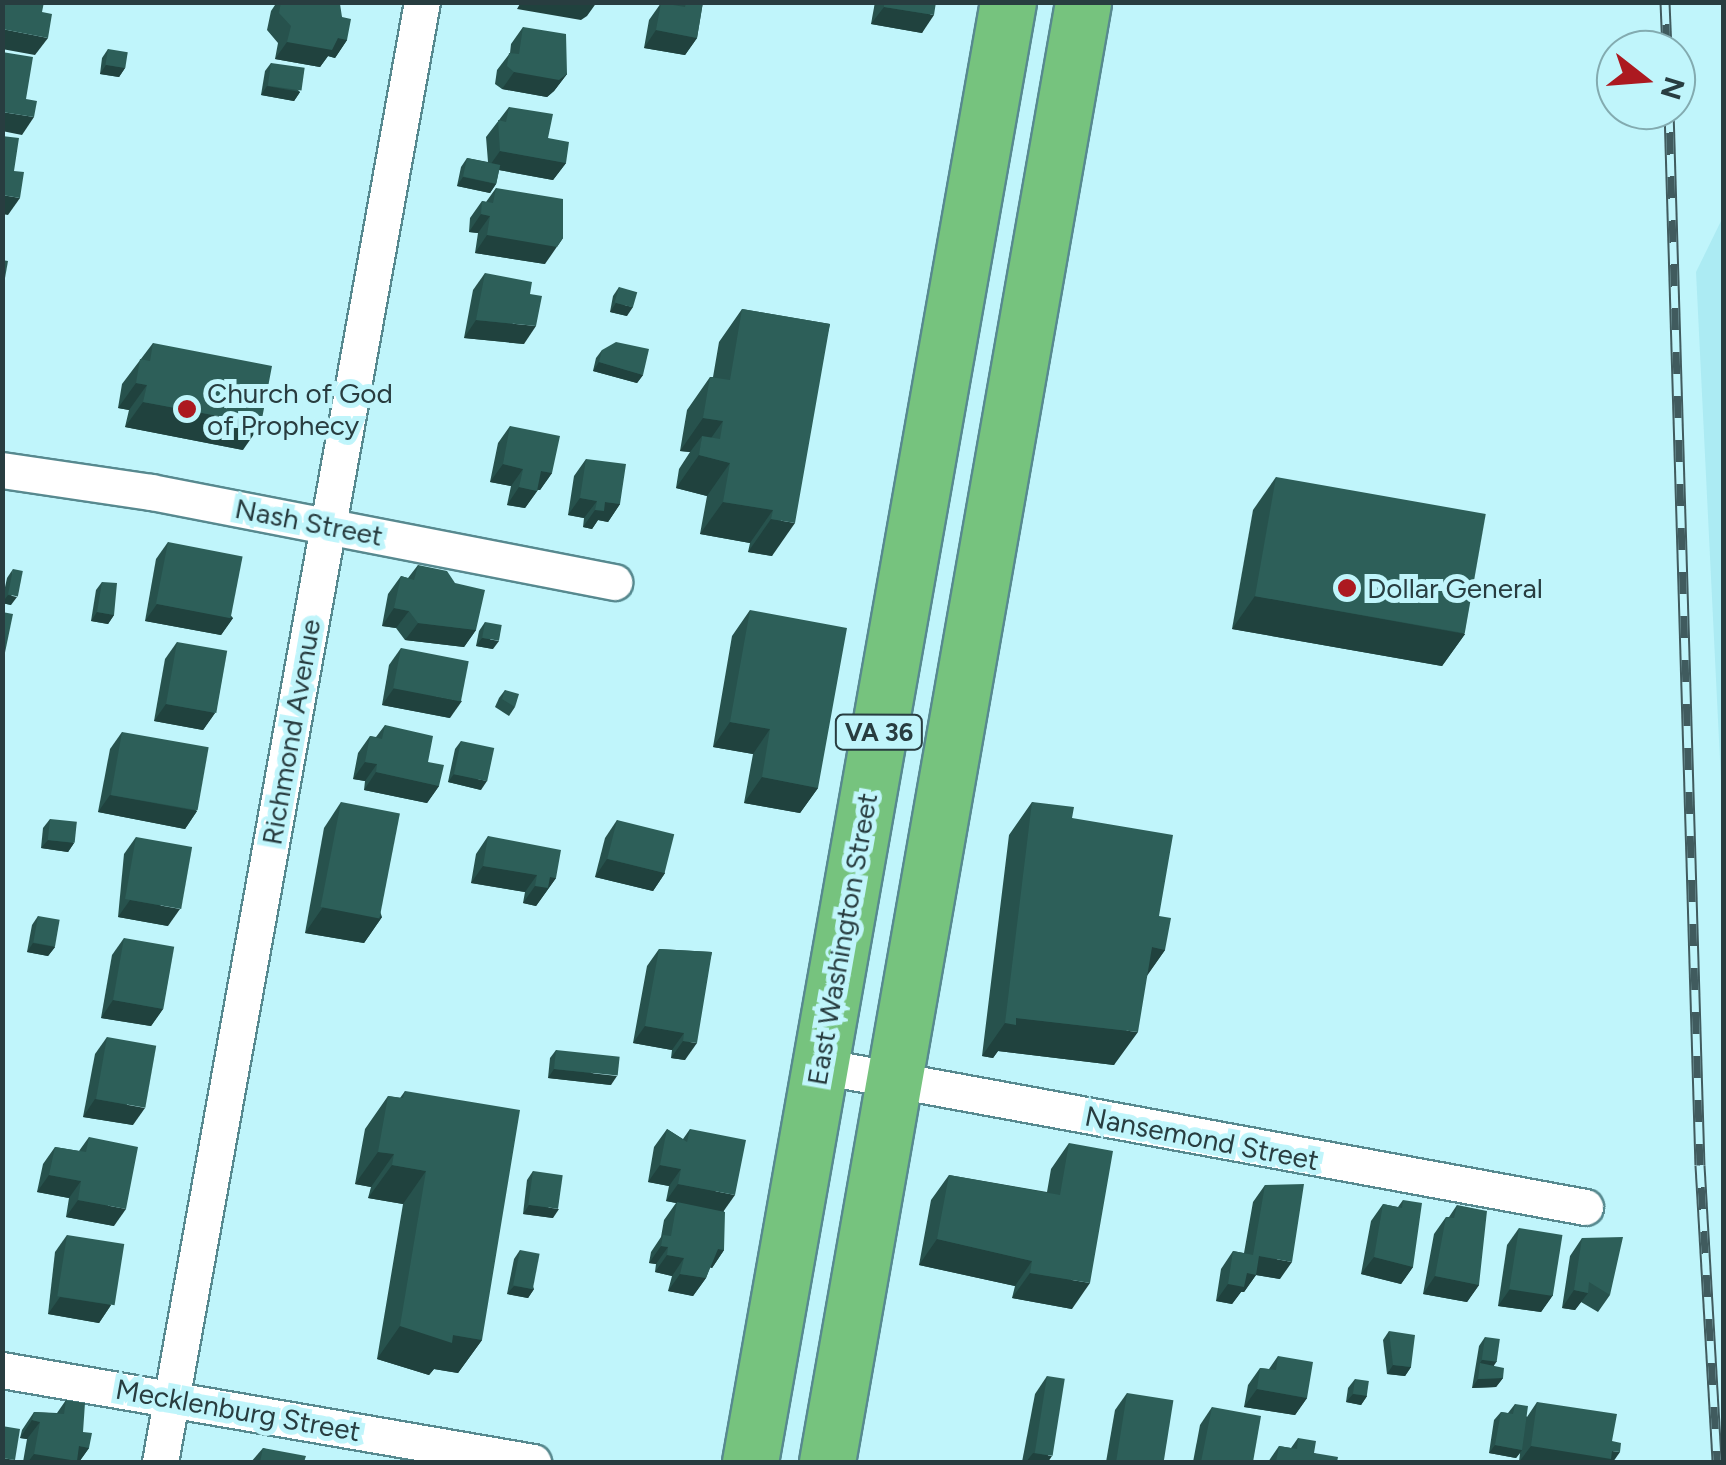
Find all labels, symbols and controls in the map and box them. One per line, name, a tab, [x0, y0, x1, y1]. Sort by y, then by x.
north arrow	[1596, 30, 1696, 130]
text: N	[1653, 73, 1692, 104]
place label: Church of God of Prophecy	[207, 376, 393, 442]
marker: Church of God of Prophecy	[176, 398, 198, 420]
street label: Nash Street	[232, 491, 386, 553]
place label: Dollar General	[1367, 571, 1543, 605]
marker: Dollar General	[1336, 577, 1358, 599]
street label: Richmond Avenue	[255, 617, 327, 847]
road number: VA 36	[834, 712, 924, 752]
street label: East Washington Street	[800, 790, 884, 1088]
street label: Nansemond Street	[1082, 1099, 1322, 1177]
street label: Mecklenburg Street	[113, 1372, 363, 1448]

